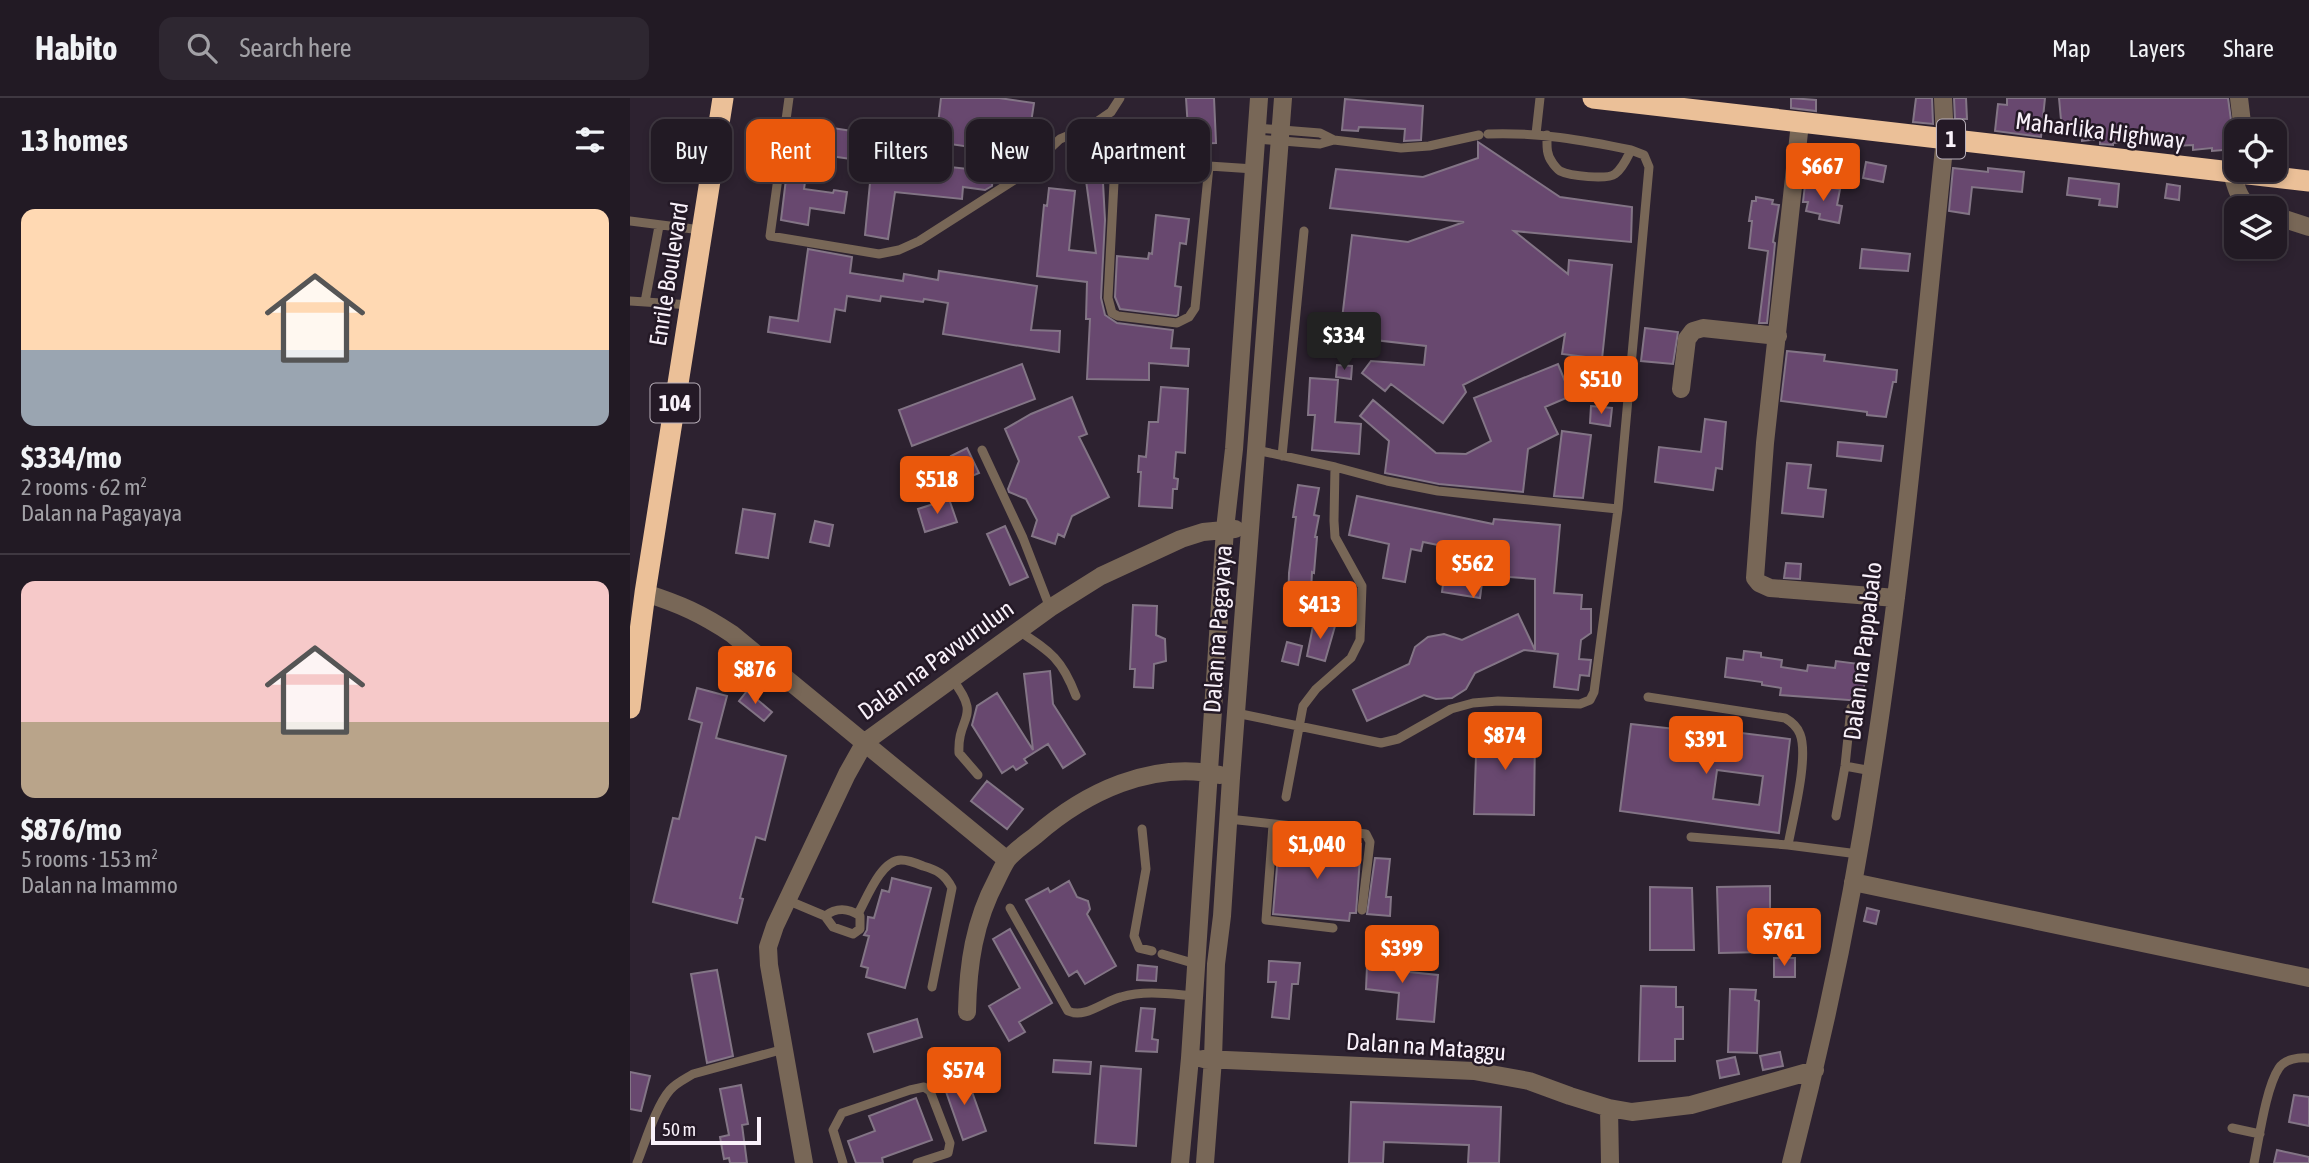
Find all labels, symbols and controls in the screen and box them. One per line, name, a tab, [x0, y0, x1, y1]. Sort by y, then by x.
search box	[159, 17, 649, 80]
text: Habito	[35, 29, 117, 67]
icon: search	[183, 29, 221, 67]
text: Search here	[239, 33, 352, 63]
text: Map	[2052, 35, 2091, 62]
text: Layers	[2129, 35, 2185, 62]
text: Share	[2223, 35, 2274, 62]
street label: Maharlika Highway	[2014, 107, 2186, 154]
chip: Buy	[651, 119, 732, 182]
chip: Rent	[746, 119, 835, 182]
chip: Filters	[849, 119, 952, 182]
chip: New	[966, 119, 1053, 182]
chip: Apartment	[1067, 119, 1210, 182]
map controls	[2224, 119, 2287, 259]
button: locate	[2224, 119, 2287, 182]
road number: 1	[1937, 120, 1965, 158]
icon: filters	[571, 121, 609, 159]
text: 13 homes	[21, 123, 128, 157]
pin: $667	[1782, 144, 1864, 203]
text: $667	[1802, 153, 1844, 179]
button: layers	[2224, 196, 2287, 259]
street label: Enrile Boulevard	[644, 200, 693, 348]
icon: home	[252, 255, 378, 381]
pin: $334	[1303, 313, 1385, 372]
text: $334	[1323, 322, 1365, 348]
pin: $510	[1560, 356, 1642, 416]
text: $510	[1580, 366, 1622, 392]
road number: 104	[650, 384, 700, 422]
text: $334/mo	[21, 440, 122, 474]
pin: $518	[896, 456, 978, 516]
text: $518	[916, 466, 958, 492]
text: 2 rooms · 62 m²	[21, 474, 147, 500]
text: Dalan na Pagayaya	[21, 500, 182, 526]
pin: $562	[1432, 540, 1514, 600]
street label: Dalan na Pagayaya	[1198, 544, 1237, 714]
text: $562	[1452, 550, 1494, 576]
street label: Dalan na Pappabalo	[1838, 560, 1887, 742]
pin: $413	[1279, 582, 1361, 641]
text: $413	[1299, 591, 1341, 617]
street label: Dalan na Pavvurulun	[853, 594, 1019, 725]
icon: home	[252, 627, 378, 753]
pin: $876	[714, 646, 796, 706]
text: $876	[734, 656, 776, 682]
pin: $874	[1464, 712, 1546, 772]
pin: $391	[1665, 716, 1747, 776]
text: $874	[1484, 722, 1526, 748]
text: $391	[1685, 726, 1727, 752]
text: $876/mo	[21, 812, 122, 846]
pin: $1,040	[1260, 822, 1374, 881]
text: $1,040	[1289, 831, 1346, 857]
text: 5 rooms · 153 m²	[21, 846, 158, 872]
text: Dalan na Imammo	[21, 872, 178, 898]
pin: $761	[1743, 908, 1825, 968]
text: $761	[1763, 918, 1805, 944]
pin: $399	[1361, 926, 1443, 985]
text: $399	[1381, 935, 1423, 961]
street label: Dalan na Mataggu	[1345, 1027, 1507, 1066]
pin: $574	[923, 1048, 1005, 1107]
text: $574	[943, 1057, 985, 1083]
scale bar	[651, 1114, 761, 1146]
text: 50 m	[662, 1118, 696, 1140]

